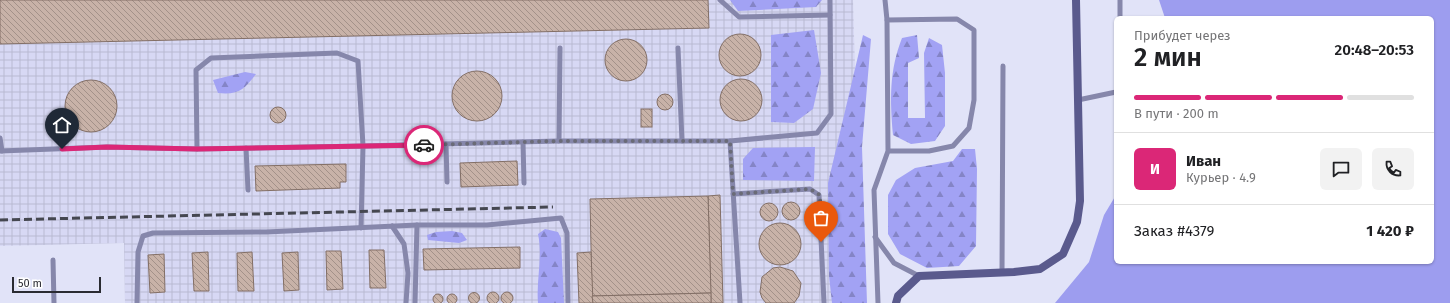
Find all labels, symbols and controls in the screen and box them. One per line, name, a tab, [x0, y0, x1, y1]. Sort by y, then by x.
text: Прибудет через	[1134, 28, 1231, 43]
text: 20:48–20:53	[1335, 41, 1414, 59]
text: 2 мин	[1134, 42, 1202, 73]
text: В пути · 200 m	[1134, 106, 1219, 121]
pin	[45, 108, 79, 149]
icon: home	[51, 114, 73, 136]
courier	[404, 125, 444, 165]
icon: car	[413, 134, 435, 156]
button: chat	[1320, 148, 1362, 190]
button: phone	[1372, 148, 1414, 190]
text: Иван	[1186, 152, 1221, 170]
text: И	[1150, 160, 1160, 178]
text: Курьер · 4.9	[1186, 170, 1256, 185]
pin	[804, 201, 838, 242]
icon: bag	[810, 207, 832, 229]
text: Заказ #4379	[1134, 222, 1214, 240]
text: 1 420 ₽	[1366, 222, 1414, 240]
scale bar	[12, 275, 101, 294]
text: 50 m	[18, 277, 42, 290]

